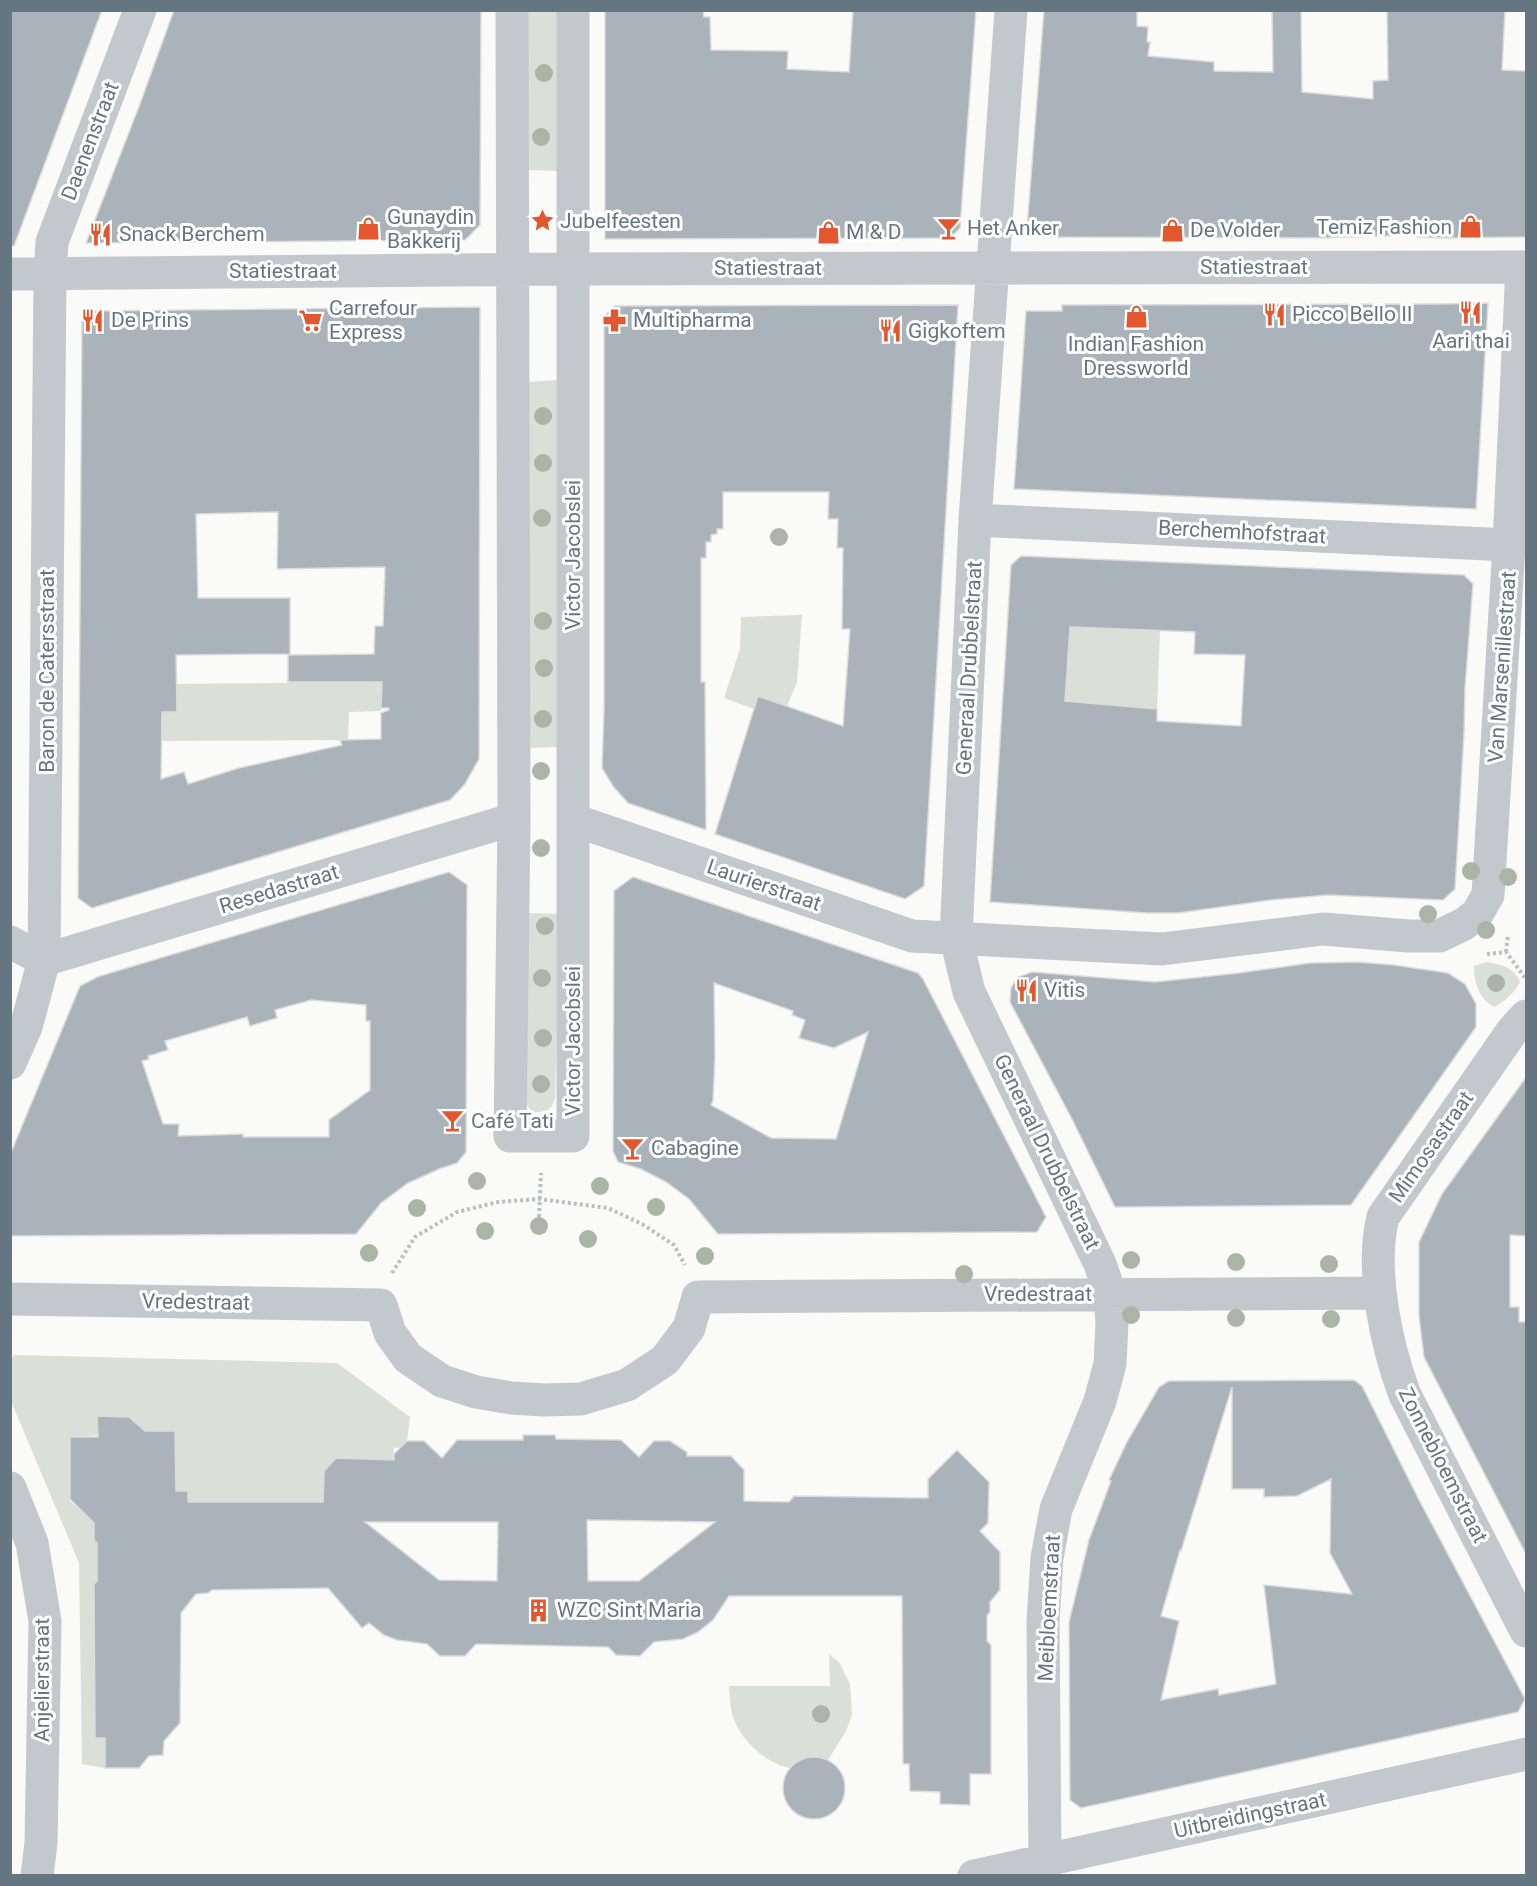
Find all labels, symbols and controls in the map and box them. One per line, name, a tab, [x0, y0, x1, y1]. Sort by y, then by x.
street label: Daenenstraat	[56, 78, 124, 204]
place label: Gunaydin Bakkerij	[387, 205, 474, 253]
place icon: Jubelfeesten	[529, 208, 555, 234]
place label: Jubelfeesten	[560, 209, 681, 233]
shop icon: Temiz Fashion	[1457, 214, 1483, 240]
bar icon: Het Anker	[936, 215, 962, 241]
place label: Temiz Fashion	[1316, 215, 1452, 239]
shop icon: Gunaydin Bakkerij	[356, 216, 382, 242]
place label: Het Anker	[967, 216, 1059, 240]
shop icon: De Volder	[1159, 217, 1185, 243]
place label: De Volder	[1190, 218, 1280, 242]
shop icon: M & D	[815, 219, 841, 245]
place label: M & D	[846, 220, 902, 244]
restaurant icon: Snack Berchem	[88, 221, 114, 247]
place label: Snack Berchem	[119, 222, 265, 246]
street label: Statiestraat	[1200, 255, 1308, 279]
street label: Statiestraat	[714, 256, 822, 280]
street label: Statiestraat	[229, 259, 337, 283]
place label: Carrefour Express	[329, 296, 417, 344]
restaurant icon: Aari thai	[1458, 300, 1484, 326]
restaurant icon: Picco Bello II	[1261, 301, 1287, 327]
place label: Picco Bello II	[1292, 302, 1413, 326]
shop icon: Indian Fashion Dressworld	[1123, 303, 1149, 329]
restaurant icon: De Prins	[80, 307, 106, 333]
supermarket icon: Carrefour Express	[298, 307, 324, 333]
pharmacy icon: Multipharma	[602, 307, 628, 333]
place label: De Prins	[111, 308, 189, 332]
place label: Multipharma	[633, 308, 752, 332]
restaurant icon: Gigkoftem	[877, 318, 903, 344]
place label: Gigkoftem	[908, 319, 1006, 343]
place label: Aari thai	[1432, 329, 1510, 353]
place label: Indian Fashion Dressworld	[1068, 332, 1204, 380]
street label: Victor Jacobslei	[561, 480, 585, 630]
street label: Berchemhofstraat	[1157, 516, 1327, 548]
street label: Generaal Drubbelstraat	[951, 560, 987, 776]
street label: Baron de Catersstraat	[35, 569, 59, 773]
street label: Van Marsenillestraat	[1483, 570, 1521, 764]
street label: Laurierstraat	[704, 854, 824, 916]
street label: Resedastraat	[216, 859, 342, 919]
street label: Victor Jacobslei	[561, 966, 585, 1116]
restaurant icon: Vitis	[1013, 977, 1039, 1003]
place label: Vitis	[1044, 978, 1085, 1002]
street label: Generaal Drubbelstraat	[989, 1050, 1105, 1254]
street label: Mimosastraat	[1384, 1087, 1478, 1207]
bar icon: Café Tati	[440, 1108, 466, 1134]
place label: Café Tati	[471, 1109, 554, 1133]
bar icon: Cabagine	[620, 1135, 646, 1161]
place label: Cabagine	[651, 1136, 739, 1160]
street label: Vredestraat	[984, 1282, 1092, 1306]
street label: Vredestraat	[142, 1289, 250, 1315]
street label: Zonnebloemstraat	[1393, 1383, 1493, 1547]
street label: Meibloemstraat	[1033, 1534, 1065, 1682]
building icon: WZC Sint Maria	[526, 1597, 552, 1623]
place label: WZC Sint Maria	[557, 1598, 701, 1622]
street label: Anjelierstraat	[30, 1618, 54, 1742]
street label: Uitbreidingstraat	[1172, 1787, 1328, 1843]

